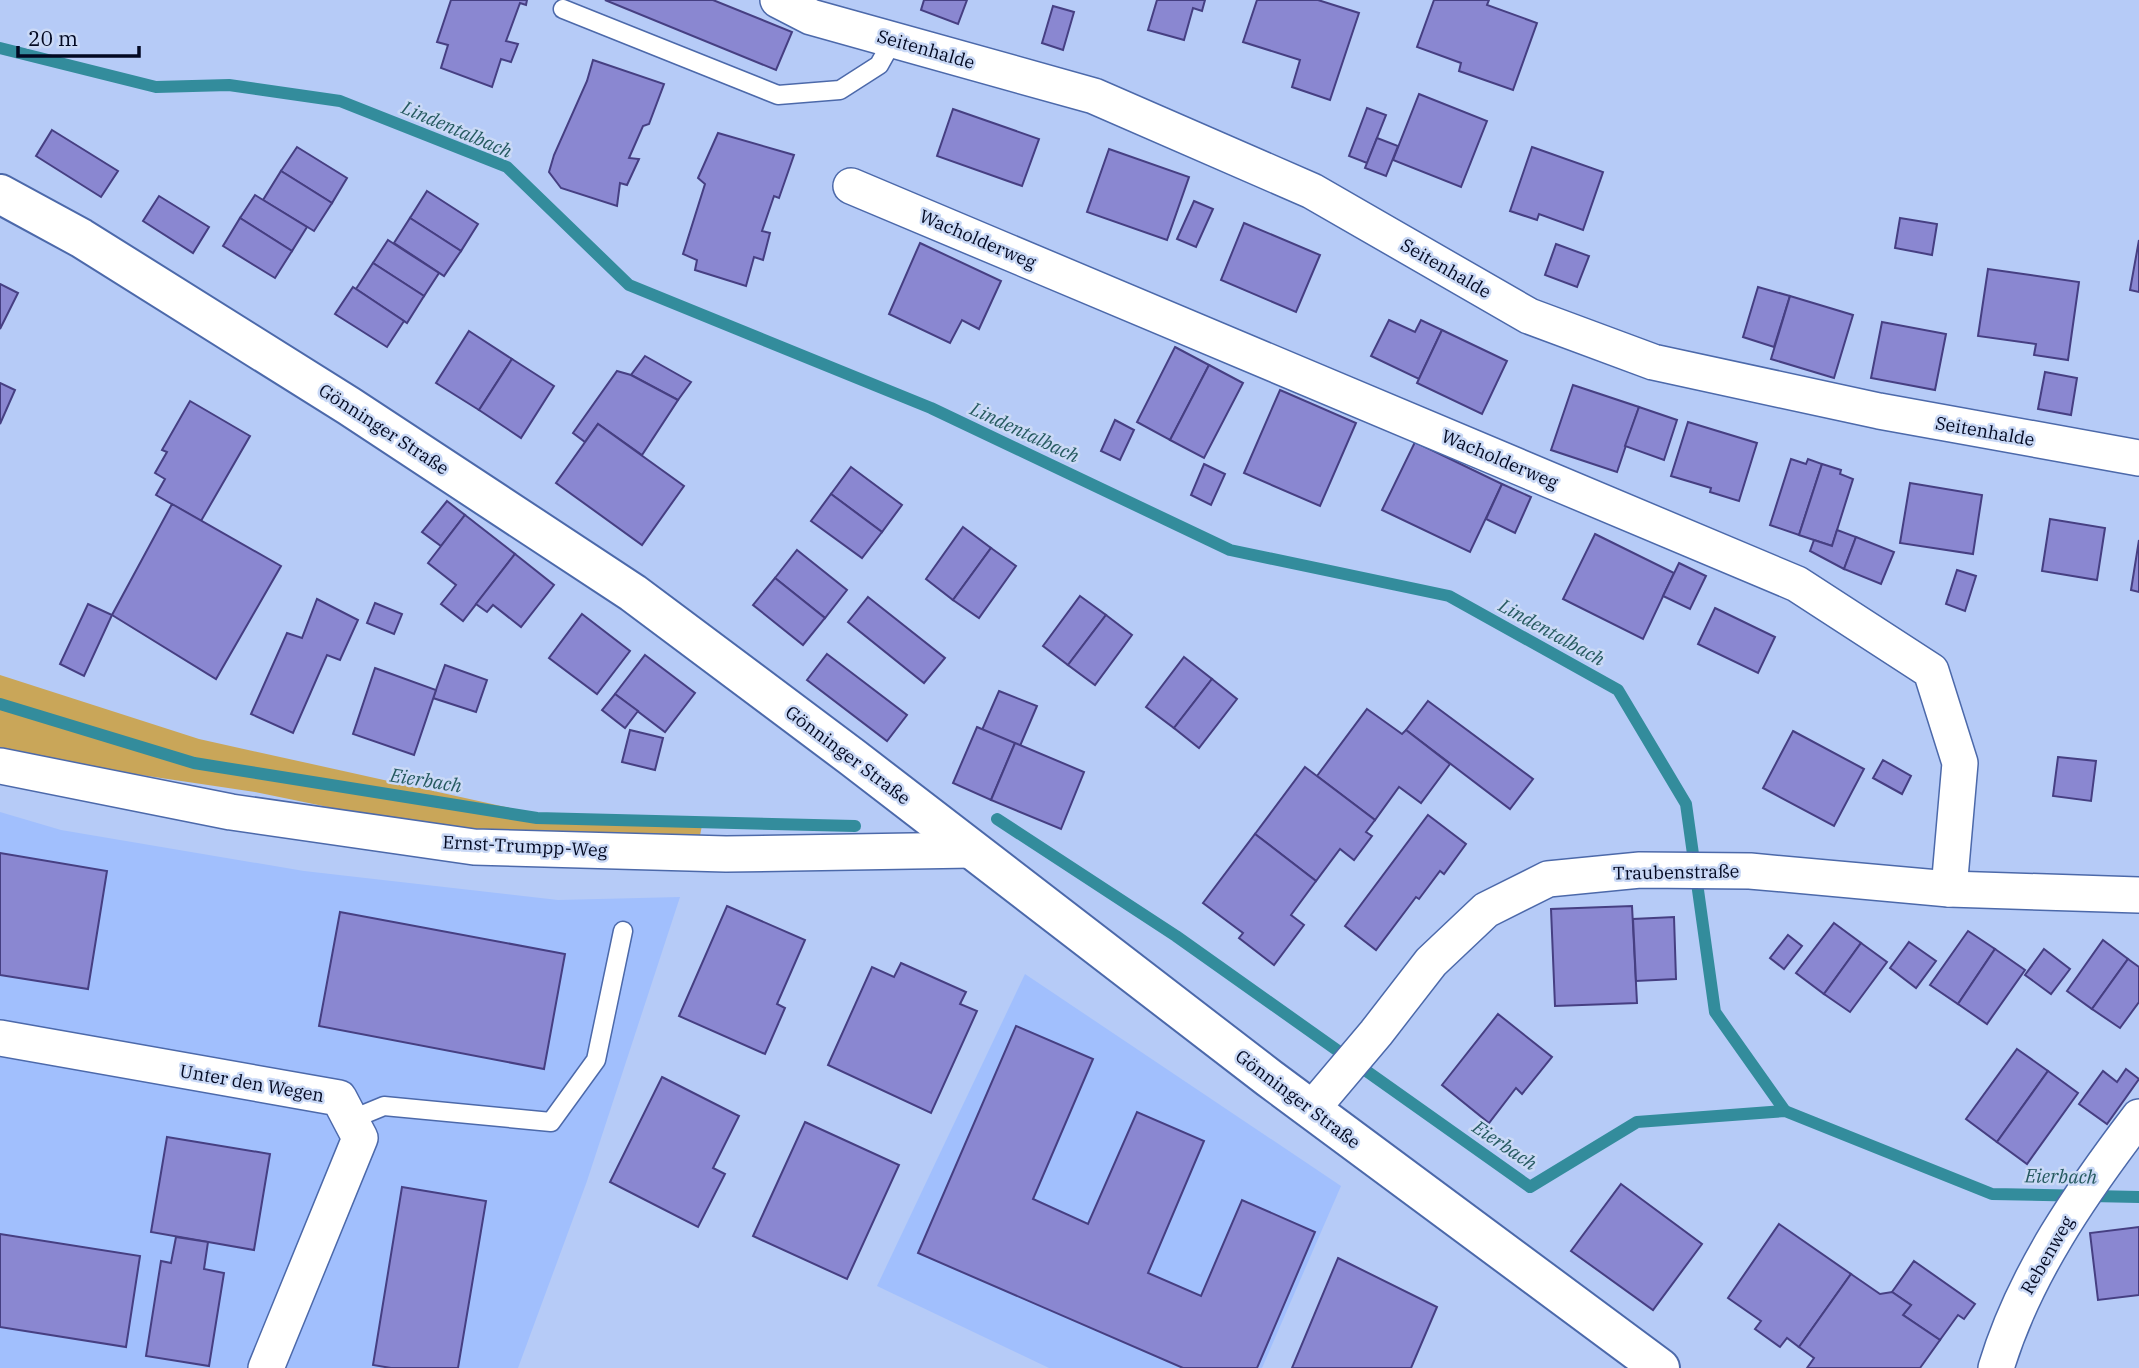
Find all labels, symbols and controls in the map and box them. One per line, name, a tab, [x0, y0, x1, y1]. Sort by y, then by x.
scale bar	[18, 14, 138, 58]
text: 20 m	[28, 24, 78, 52]
street label: Seitenhalde	[875, 24, 977, 74]
water label: Lindentalbach	[397, 95, 516, 163]
street label: Wacholderweg	[916, 204, 1040, 274]
street label: Seitenhalde	[1397, 233, 1495, 303]
street label: Gönninger Straße	[315, 378, 453, 480]
water label: Lindentalbach	[966, 396, 1084, 468]
street label: Seitenhalde	[1934, 411, 2036, 451]
street label: Wacholderweg	[1438, 424, 1562, 494]
water label: Lindentalbach	[1494, 593, 1610, 671]
street label: Gönninger Straße	[781, 700, 915, 810]
water label: Eierbach	[387, 762, 464, 798]
street label: Ernst-Trumpp-Weg	[442, 830, 608, 862]
street label: Traubenstraße	[1613, 859, 1739, 885]
street label: Gönninger Straße	[1231, 1044, 1365, 1154]
street label: Unter den Wegen	[178, 1059, 326, 1107]
water label: Eierbach	[1467, 1114, 1542, 1175]
water label: Eierbach	[2024, 1163, 2098, 1189]
street label: Rebenweg	[2015, 1212, 2079, 1298]

